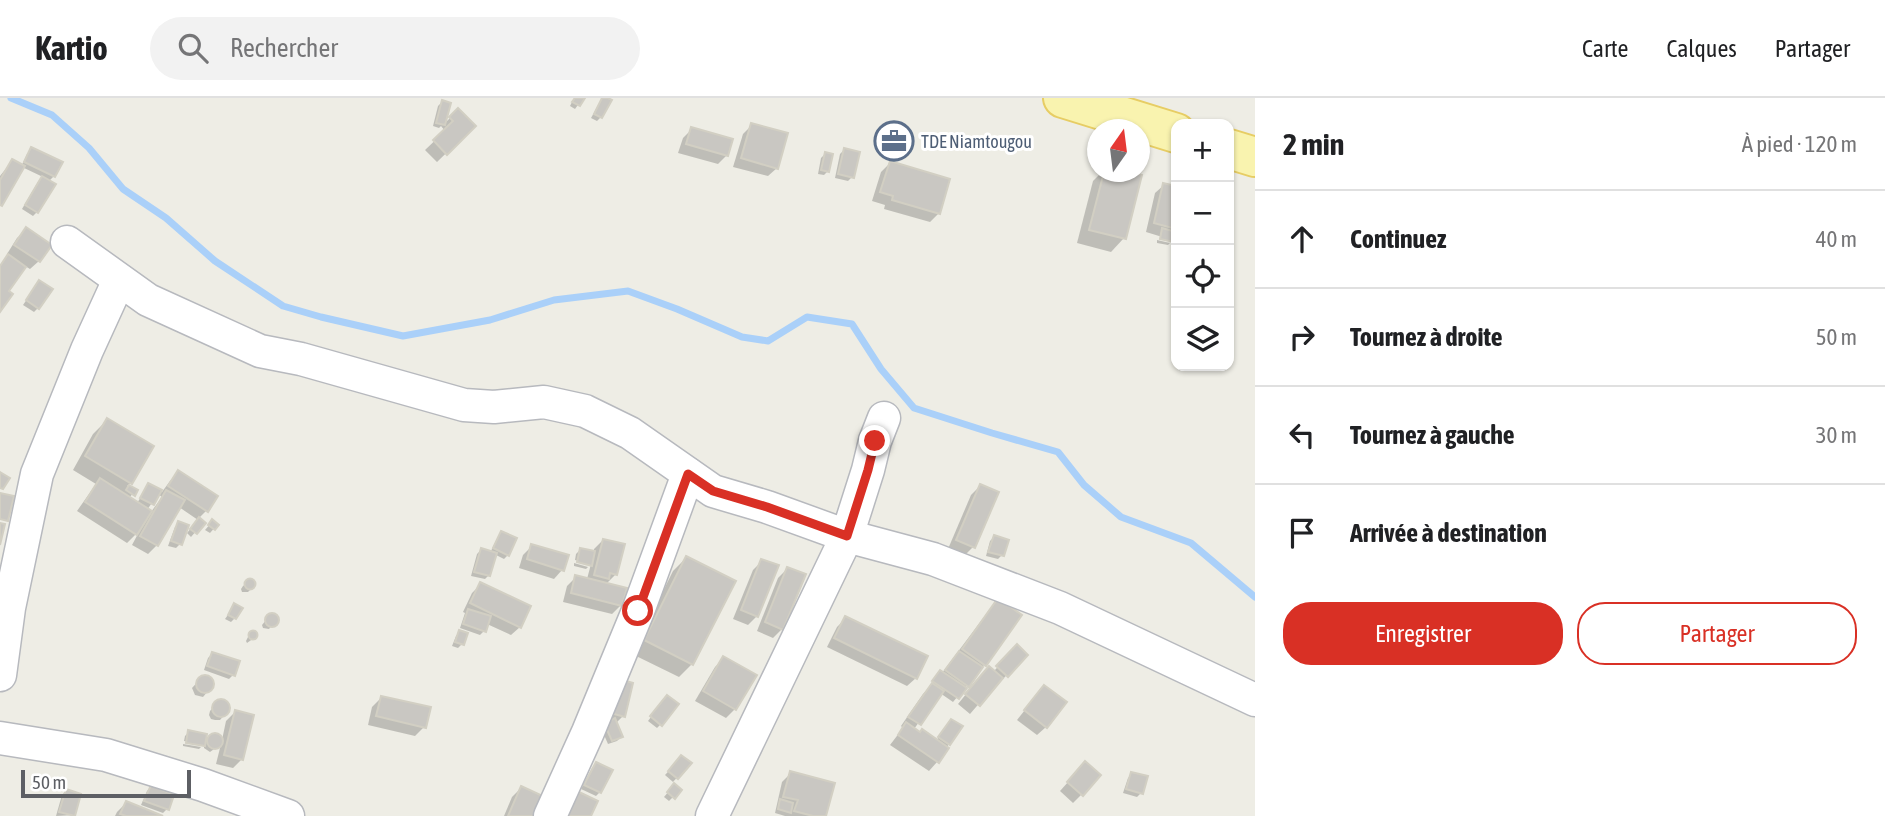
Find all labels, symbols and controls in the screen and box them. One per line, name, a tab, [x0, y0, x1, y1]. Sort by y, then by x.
search box	[150, 17, 640, 80]
text: Kartio	[35, 29, 108, 67]
icon: search	[174, 29, 212, 67]
text: Rechercher	[230, 33, 338, 63]
text: Carte	[1582, 35, 1628, 62]
text: Calques	[1666, 35, 1737, 62]
text: Partager	[1775, 35, 1850, 62]
north arrow	[1087, 119, 1150, 182]
map controls	[1171, 119, 1234, 371]
button: +	[1171, 119, 1234, 182]
office icon: TDE Niamtougou	[873, 120, 915, 162]
text: 2 min	[1283, 127, 1344, 161]
place label: TDE Niamtougou	[921, 131, 1032, 152]
text: À pied · 120 m	[1742, 131, 1857, 157]
button: −	[1171, 182, 1234, 245]
icon: ahead	[1283, 220, 1321, 258]
text: Continuez	[1350, 224, 1446, 254]
text: 40 m	[1816, 226, 1857, 252]
button: locate	[1171, 245, 1234, 308]
button: layers	[1171, 308, 1234, 371]
icon: right	[1283, 318, 1321, 356]
text: Tournez à droite	[1350, 322, 1503, 352]
text: 50 m	[1816, 324, 1857, 350]
icon: left	[1283, 416, 1321, 454]
text: Tournez à gauche	[1350, 420, 1515, 450]
text: 30 m	[1816, 422, 1857, 448]
route end	[859, 425, 890, 456]
icon: arrive	[1283, 514, 1321, 552]
text: Arrivée à destination	[1350, 518, 1547, 548]
route start	[622, 595, 653, 626]
button: Enregistrer	[1283, 602, 1563, 665]
button: Partager	[1577, 602, 1857, 665]
scale bar	[21, 767, 191, 799]
text: 50 m	[32, 771, 66, 793]

